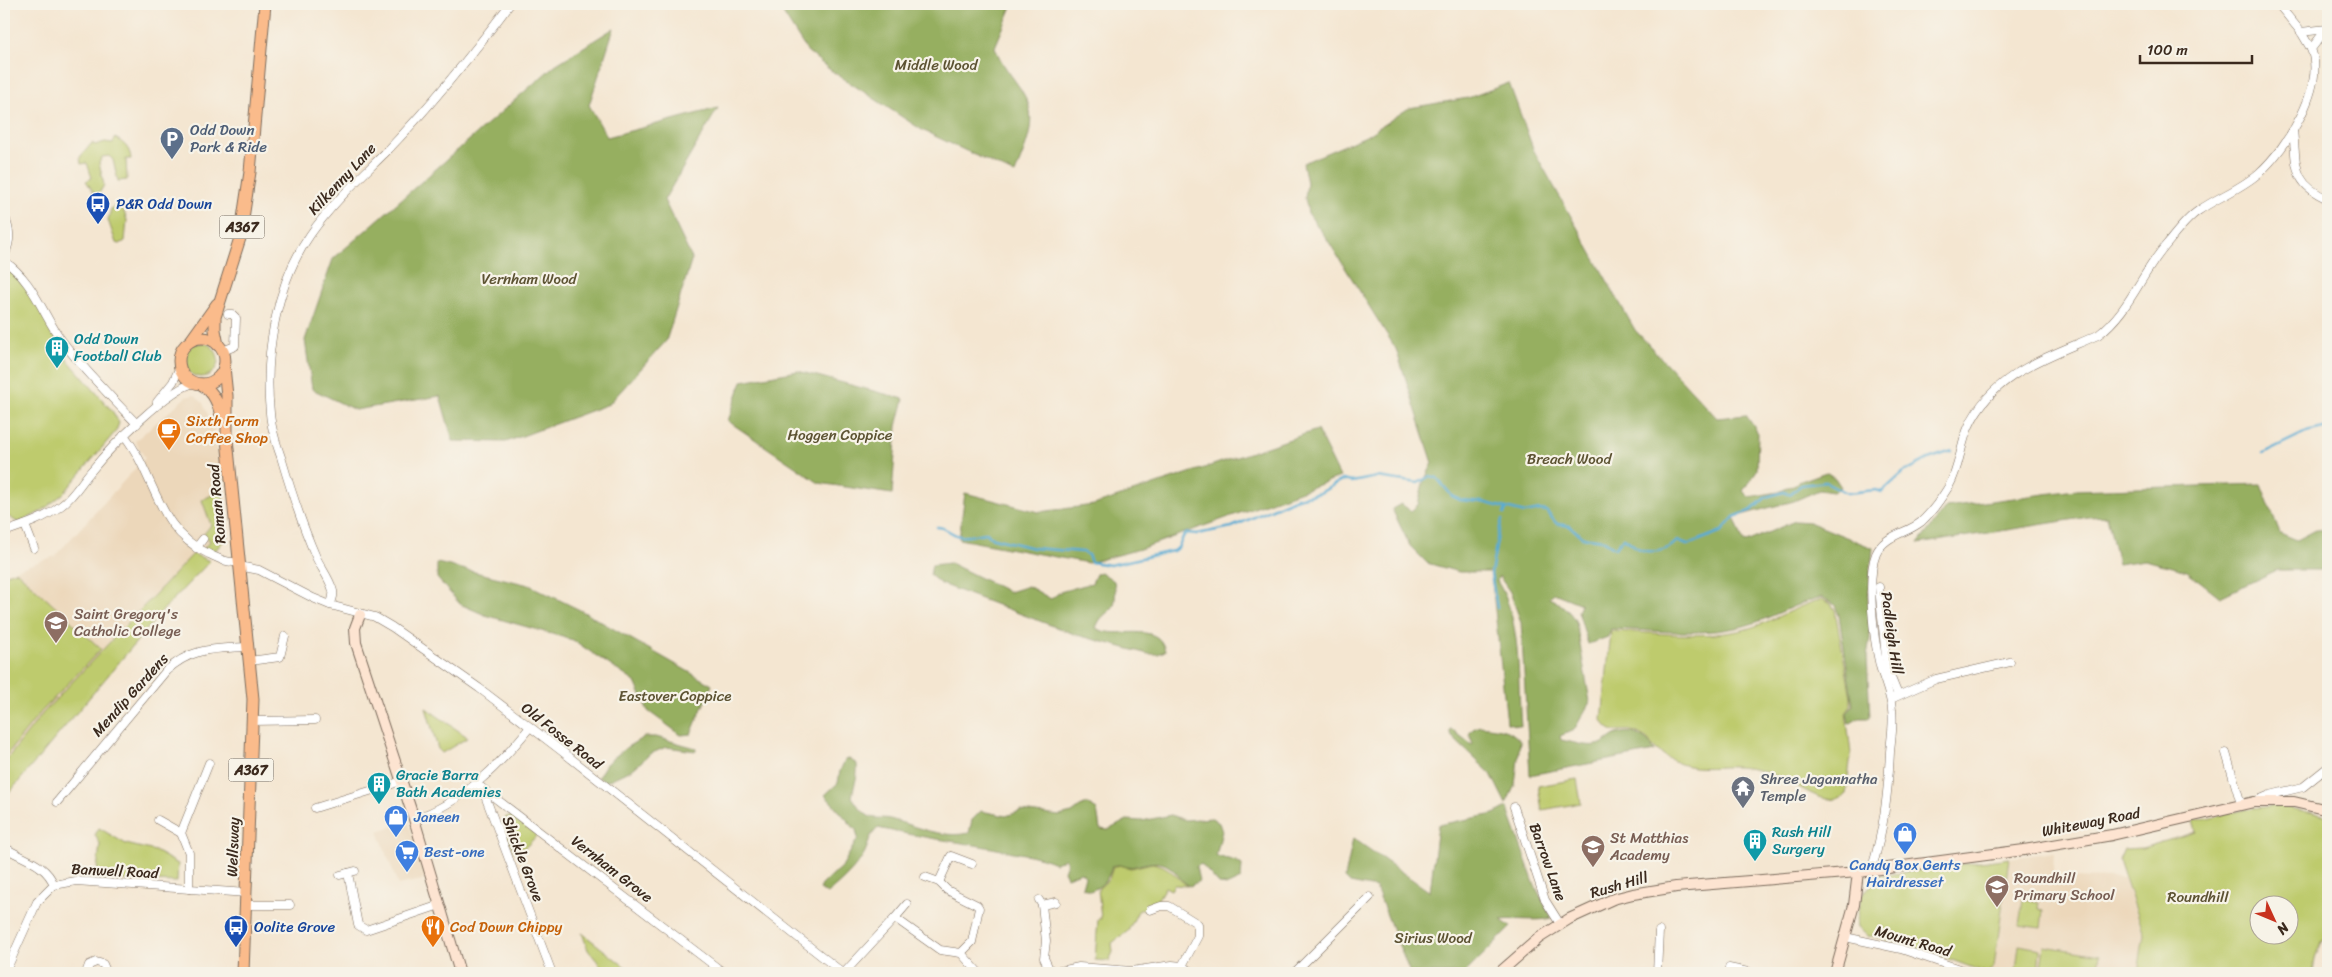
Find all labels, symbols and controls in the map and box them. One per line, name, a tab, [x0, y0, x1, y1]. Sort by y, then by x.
scale bar	[2140, 32, 2252, 64]
text: 100 m	[2147, 37, 2188, 63]
park label: Middle Wood	[895, 52, 978, 78]
place label: Odd Down Park & Ride	[190, 117, 267, 160]
parking icon: Odd Down Park & Ride	[159, 126, 185, 160]
street label: Kilkenny Lane	[301, 136, 383, 221]
bus stop icon: P&R Odd Down	[85, 191, 111, 225]
place label: P&R Odd Down	[116, 191, 212, 217]
road number: A367	[220, 216, 264, 238]
park label: Vernham Wood	[482, 266, 578, 292]
place label: Odd Down Football Club	[74, 326, 162, 369]
building icon: Odd Down Football Club	[44, 335, 70, 369]
place label: Sixth Form Coffee Shop	[186, 408, 268, 451]
cafe icon: Sixth Form Coffee Shop	[156, 417, 182, 451]
park label: Hoggen Coppice	[787, 422, 893, 448]
park label: Breach Wood	[1527, 446, 1612, 472]
street label: Roman Road	[200, 462, 233, 545]
street label: Padleigh Hill	[1873, 590, 1911, 677]
place label: Saint Gregory's Catholic College	[74, 601, 181, 644]
school or university icon: Saint Gregory's Catholic College	[43, 610, 69, 644]
street label: Mendip Gardens	[85, 647, 175, 743]
park label: Eastover Coppice	[619, 683, 731, 709]
street label: Old Fosse Road	[515, 696, 610, 777]
road number: A367	[228, 758, 274, 782]
place label: Gracie Barra Bath Academies	[396, 762, 502, 805]
place label: Shree Jagannatha Temple	[1760, 766, 1878, 809]
building icon: Gracie Barra Bath Academies	[366, 771, 392, 805]
temple icon: Shree Jagannatha Temple	[1730, 775, 1756, 809]
street label: Whiteway Road	[2040, 800, 2143, 844]
shop icon: Janeen	[383, 804, 409, 838]
place label: Janeen	[413, 804, 460, 830]
street label: Shickle Grove	[495, 812, 551, 906]
street label: Wellsway	[219, 817, 247, 877]
street label: Barrow Lane	[1522, 819, 1574, 905]
place label: Rush Hill Surgery	[1772, 819, 1832, 862]
shop icon: Candy Box Gents Hairdresset	[1892, 821, 1918, 855]
place label: St Matthias Academy	[1609, 825, 1689, 868]
building icon: Rush Hill Surgery	[1742, 828, 1768, 862]
street label: Vernham Grove	[565, 829, 659, 910]
school or university icon: St Matthias Academy	[1580, 834, 1606, 868]
supermarket icon: Best-one	[394, 839, 420, 873]
place label: Best-one	[424, 839, 485, 865]
place label: Candy Box Gents Hairdresset	[1850, 852, 1961, 895]
street label: Banwell Road	[71, 856, 160, 886]
street label: Rush Hill	[1587, 864, 1652, 906]
place label: Roundhill Primary School	[2014, 865, 2115, 908]
school or university icon: Roundhill Primary School	[1984, 874, 2010, 908]
park label: Roundhill	[2167, 884, 2229, 910]
north arrow	[2250, 894, 2300, 944]
bus stop icon: Oolite Grove	[223, 914, 249, 948]
place label: Oolite Grove	[254, 914, 336, 940]
restaurant icon: Cod Down Chippy	[420, 914, 446, 948]
place label: Cod Down Chippy	[450, 914, 563, 940]
text: N	[2270, 916, 2296, 941]
street label: Mount Road	[1872, 918, 1955, 965]
park label: Sirius Wood	[1394, 925, 1473, 951]

